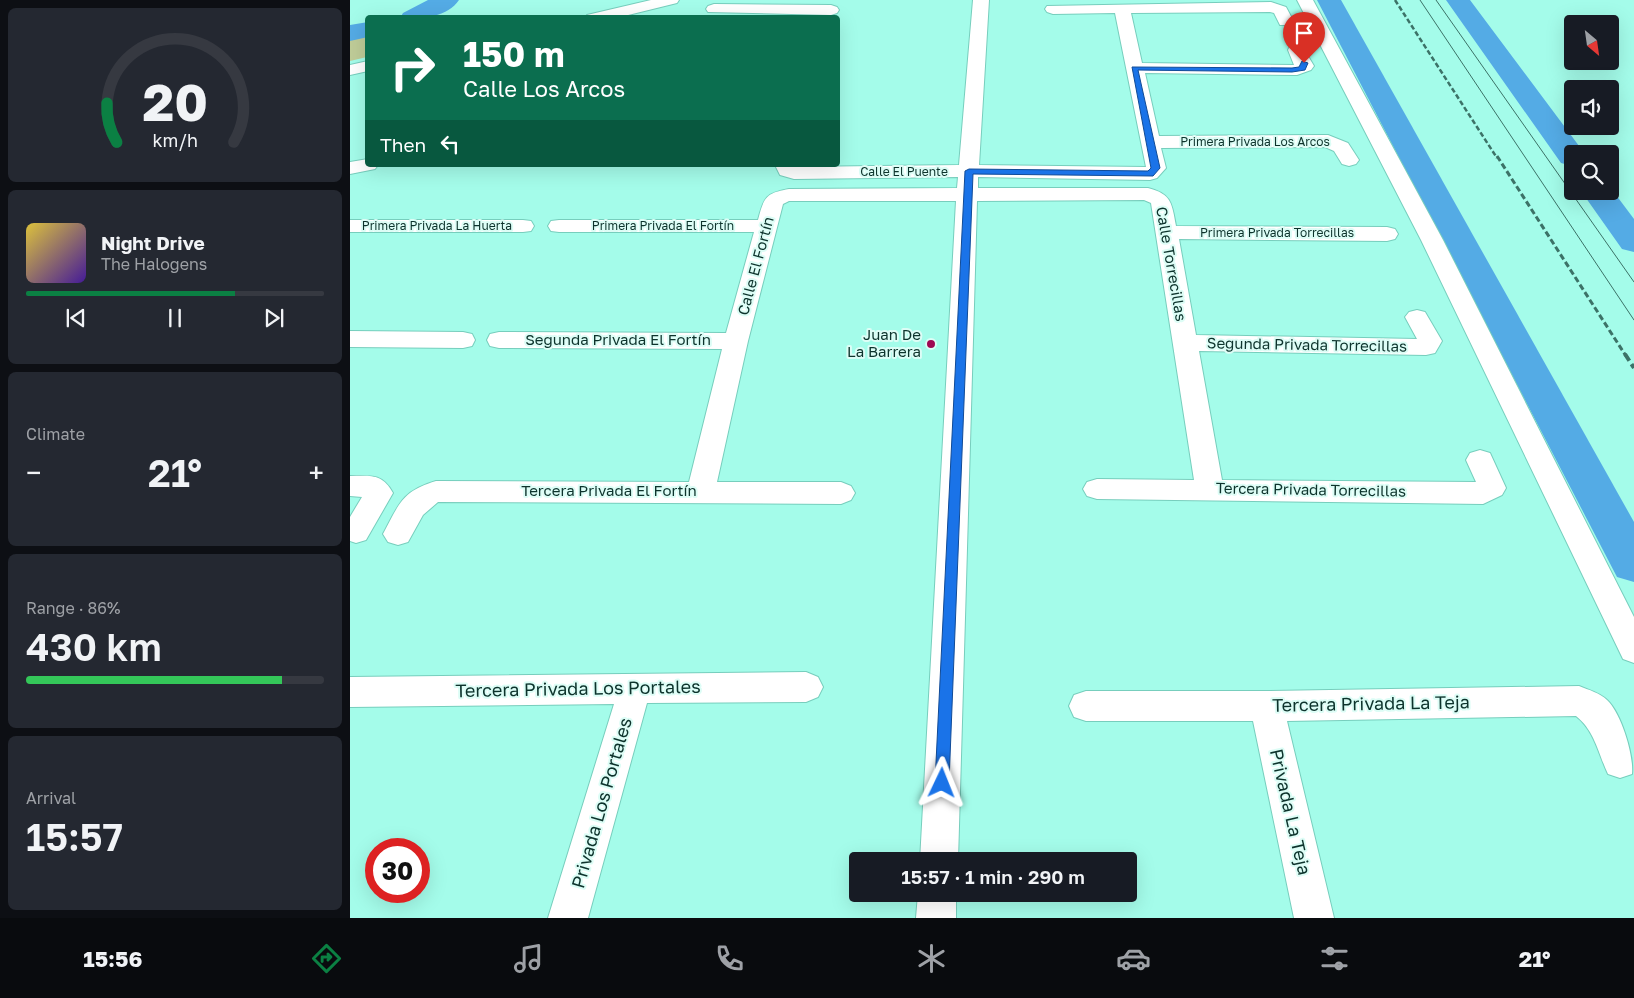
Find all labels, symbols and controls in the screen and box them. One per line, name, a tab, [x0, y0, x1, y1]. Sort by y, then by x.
pin	[1283, 12, 1325, 63]
north arrow	[1564, 15, 1619, 70]
map controls	[1564, 15, 1619, 200]
icon: arrive	[1290, 19, 1318, 47]
text: 150 m	[463, 33, 565, 75]
icon: right	[380, 35, 445, 100]
text: 20	[142, 70, 208, 132]
text: Calle Los Arcos	[463, 75, 625, 102]
button: sound	[1564, 80, 1619, 135]
text: km/h	[152, 129, 198, 151]
icon: left	[436, 130, 464, 158]
text: Then	[380, 133, 426, 156]
street label: Primera Privada Los Arcos	[1180, 134, 1330, 149]
button: search	[1564, 145, 1619, 200]
street label: Calle El Puente	[860, 164, 948, 179]
street label: Calle Torrecillas	[1153, 205, 1191, 323]
street label: Calle El Fortín	[733, 214, 777, 317]
street label: Primera Privada La Huerta	[362, 218, 512, 233]
street label: Primera Privada El Fortín	[592, 218, 734, 233]
street label: Primera Privada Torrecillas	[1200, 225, 1354, 240]
text: Night Drive	[101, 231, 205, 254]
text: The Halogens	[101, 254, 207, 274]
icon: previous	[62, 304, 90, 332]
icon: pause	[161, 304, 189, 332]
icon: next	[260, 304, 288, 332]
place label: Juan De La Barrera	[847, 325, 921, 360]
street label: Segunda Privada El Fortín	[525, 330, 711, 348]
street label: Segunda Privada Torrecillas	[1207, 333, 1407, 355]
marker: Juan De La Barrera	[925, 338, 937, 350]
text: Climate	[26, 424, 85, 444]
text: 21°	[148, 450, 202, 495]
text: −	[26, 456, 41, 489]
text: +	[309, 456, 324, 489]
street label: Tercera Privada Torrecillas	[1216, 478, 1406, 500]
street label: Tercera Privada El Fortín	[521, 481, 697, 499]
text: Range · 86%	[26, 598, 120, 618]
text: 430 km	[26, 624, 162, 669]
street label: Tercera Privada Los Portales	[455, 675, 701, 701]
street label: Tercera Privada La Teja	[1272, 690, 1470, 716]
street label: Privada Los Portales	[566, 715, 636, 891]
street label: Privada La Teja	[1266, 746, 1316, 877]
position arrow	[915, 756, 967, 808]
text: Arrival	[26, 788, 76, 808]
text: 15:57	[26, 814, 123, 859]
speed limit sign: 30	[365, 838, 430, 903]
text: 15:57 · 1 min · 290 m	[901, 865, 1085, 888]
icon: directions	[309, 941, 344, 976]
icon: music	[511, 941, 546, 976]
icon: phone	[712, 941, 747, 976]
icon: climate	[914, 941, 949, 976]
icon: car	[1116, 941, 1151, 976]
icon: filters	[1317, 941, 1352, 976]
text: 15:56	[83, 945, 142, 972]
text: 21°	[1519, 945, 1551, 972]

